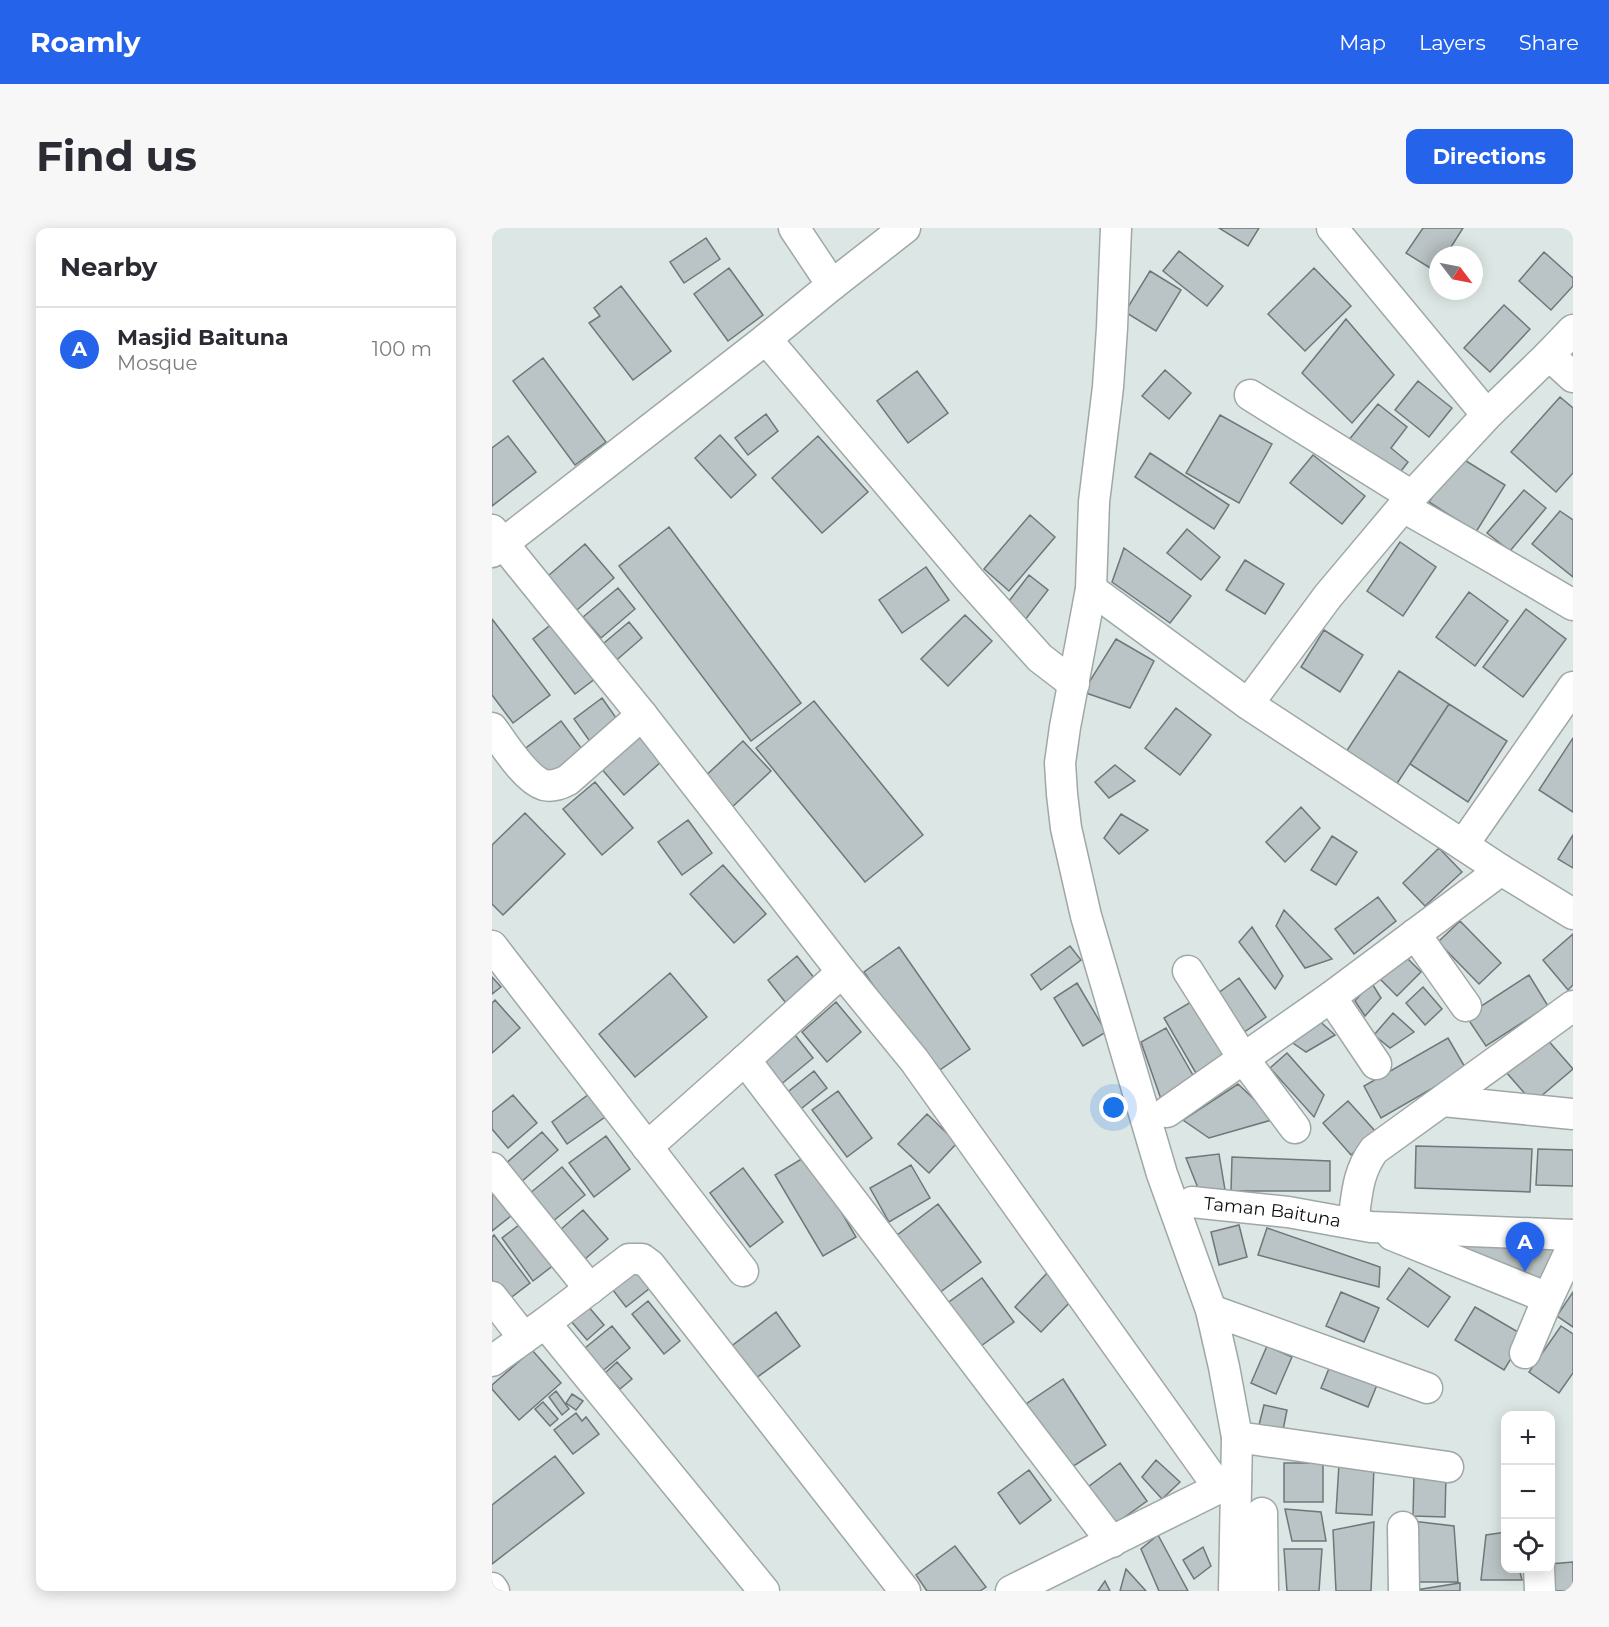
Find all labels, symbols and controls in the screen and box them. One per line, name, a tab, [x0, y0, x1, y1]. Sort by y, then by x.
text: Roamly	[30, 25, 140, 59]
text: Map	[1339, 30, 1386, 55]
text: Layers	[1419, 30, 1486, 55]
text: Share	[1519, 30, 1579, 55]
button: Directions	[1406, 129, 1573, 184]
text: Find us	[36, 130, 197, 182]
north arrow	[1429, 246, 1483, 300]
text: Nearby	[60, 251, 157, 283]
text: Masjid Baituna	[117, 324, 289, 351]
text: A	[72, 337, 87, 361]
text: 100 m	[372, 337, 432, 361]
text: Mosque	[117, 351, 197, 375]
your location	[1099, 1093, 1128, 1122]
street label: Taman Baituna	[1203, 1192, 1343, 1232]
pin: A	[1506, 1222, 1544, 1272]
map controls	[1501, 1411, 1555, 1573]
button: +	[1501, 1411, 1555, 1465]
button: −	[1501, 1465, 1555, 1519]
button: locate	[1501, 1519, 1555, 1573]

